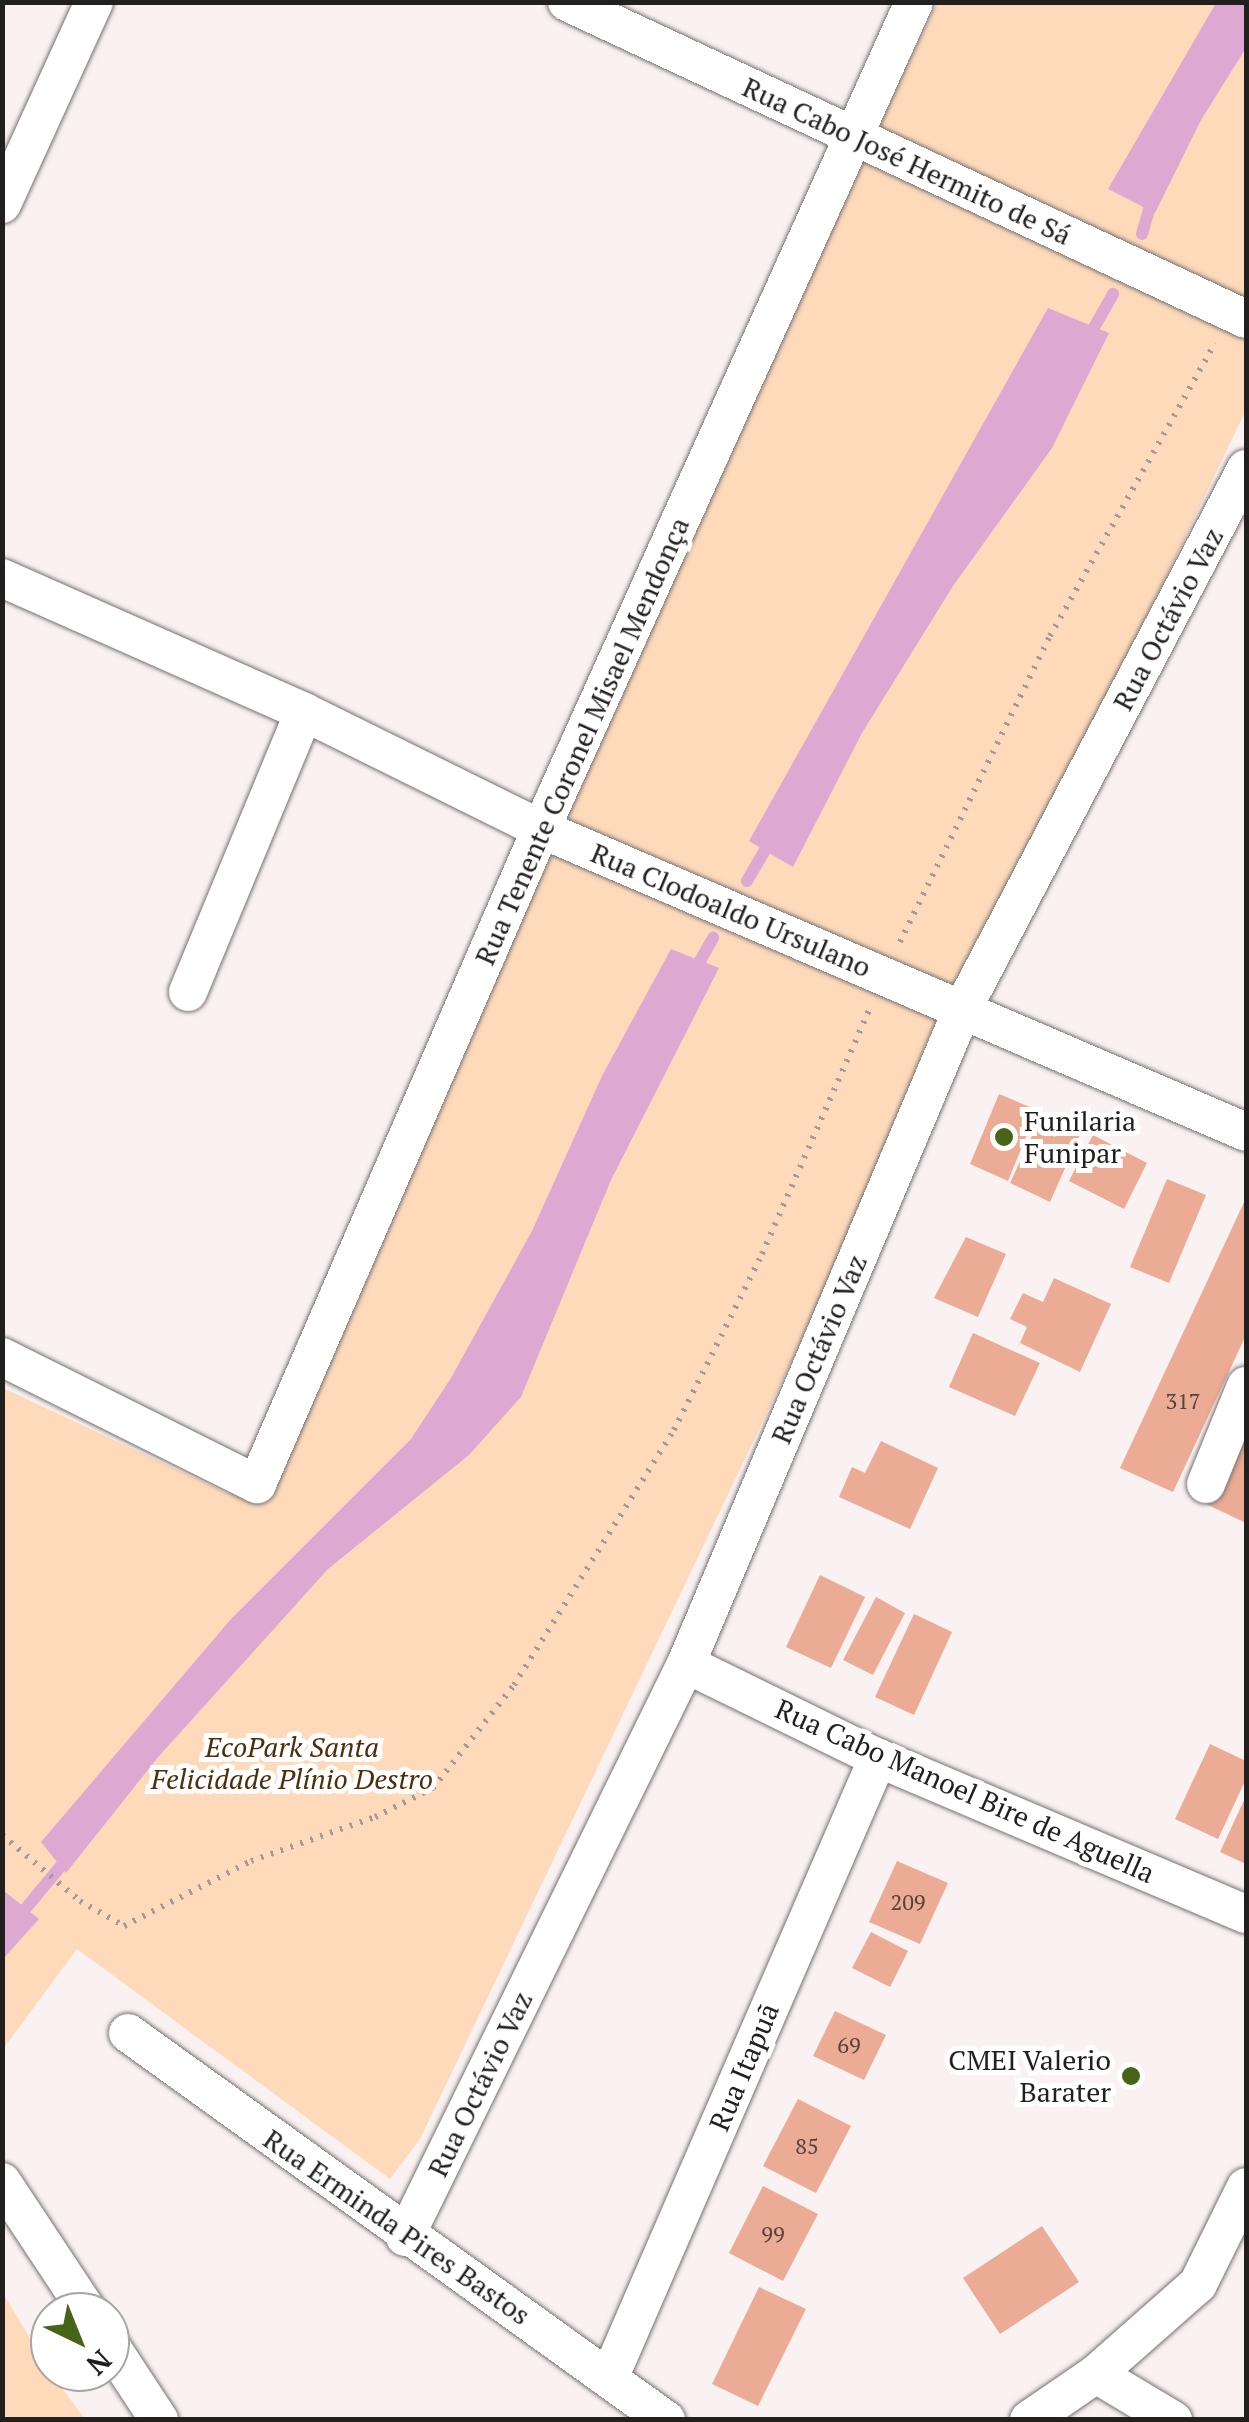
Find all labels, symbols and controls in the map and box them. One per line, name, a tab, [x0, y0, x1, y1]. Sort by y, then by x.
street label: Rua Cabo José Hermito de Sá	[737, 70, 1077, 252]
street label: Rua Tenente Coronel Misael Mendonça	[468, 512, 696, 970]
street label: Rua Octávio Vaz	[1106, 522, 1230, 716]
street label: Rua Clodoaldo Ursulano	[586, 836, 876, 984]
place label: Funilaria Funipar	[1024, 1104, 1136, 1170]
marker: Funilaria Funipar	[993, 1126, 1015, 1148]
street label: Rua Octávio Vaz	[764, 1249, 874, 1449]
house number: 317	[1165, 1388, 1201, 1414]
street label: Rua Cabo Manoel Bire de Aguella	[770, 1692, 1160, 1890]
park label: EcoPark Santa Felicidade Plínio Destro	[151, 1730, 433, 1796]
house number: 209	[890, 1889, 926, 1915]
street label: Rua Octávio Vaz	[420, 1986, 540, 2182]
street label: Rua Itapuã	[702, 1998, 786, 2136]
house number: 69	[837, 2032, 861, 2058]
place label: CMEI Valerio Barater	[948, 2043, 1111, 2109]
marker: CMEI Valerio Barater	[1120, 2065, 1142, 2087]
street label: Rua Erminda Pires Bastos	[257, 2122, 537, 2332]
house number: 85	[795, 2133, 819, 2159]
house number: 99	[761, 2221, 785, 2247]
north arrow	[30, 2292, 130, 2392]
text: N	[79, 2342, 120, 2384]

